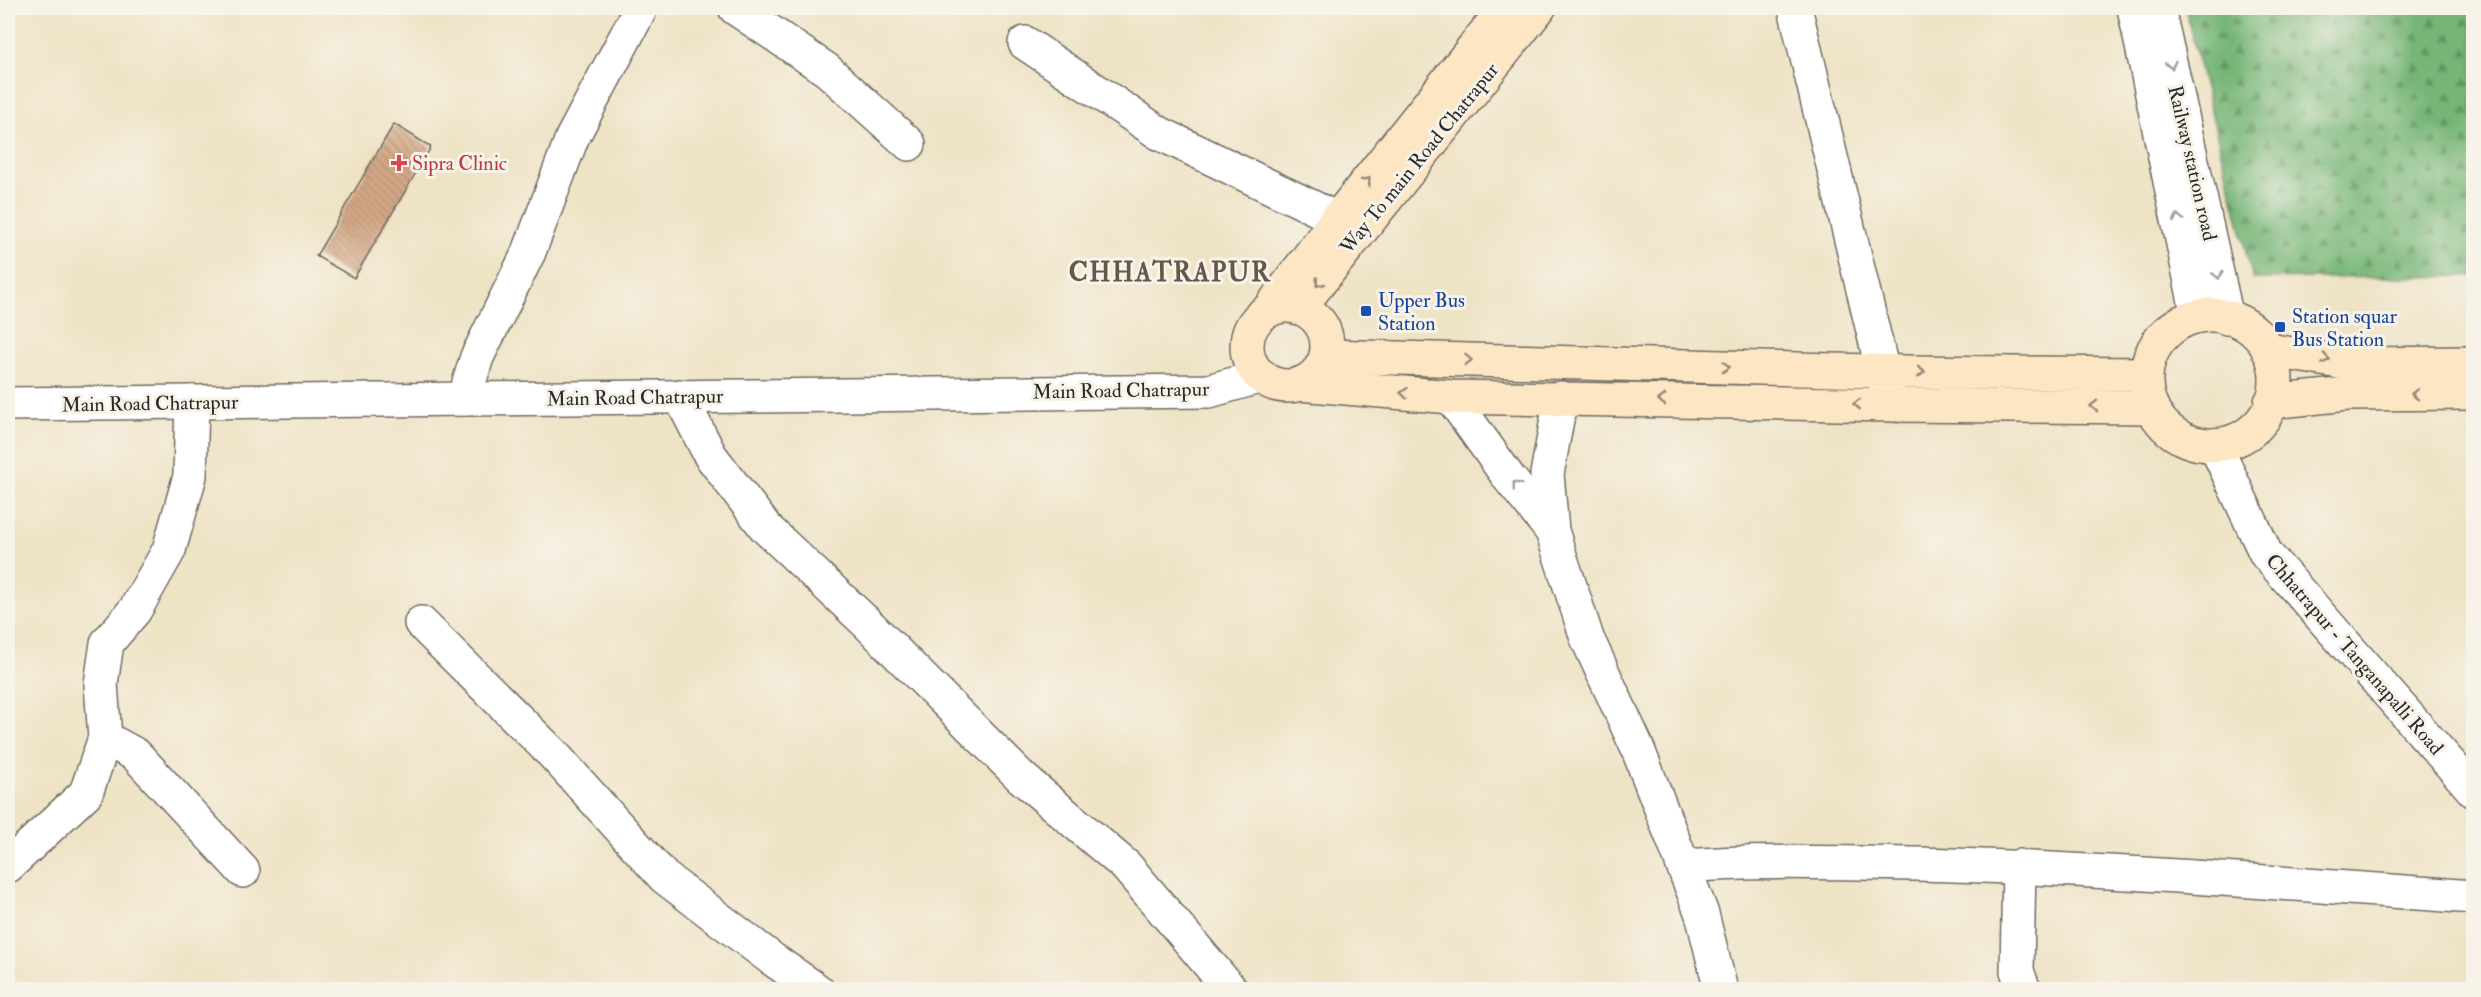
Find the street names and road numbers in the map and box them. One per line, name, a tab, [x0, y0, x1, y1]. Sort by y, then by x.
street label: Way To main Road Chatrapur	[1334, 57, 1505, 260]
street label: Railway station road	[2162, 83, 2223, 243]
street label: Main Road Chatrapur	[1032, 376, 1210, 406]
street label: Main Road Chatrapur	[546, 383, 724, 413]
street label: Main Road Chatrapur	[61, 389, 239, 419]
street label: Chhatrapur - Tanganapalli Road	[2260, 549, 2449, 761]

